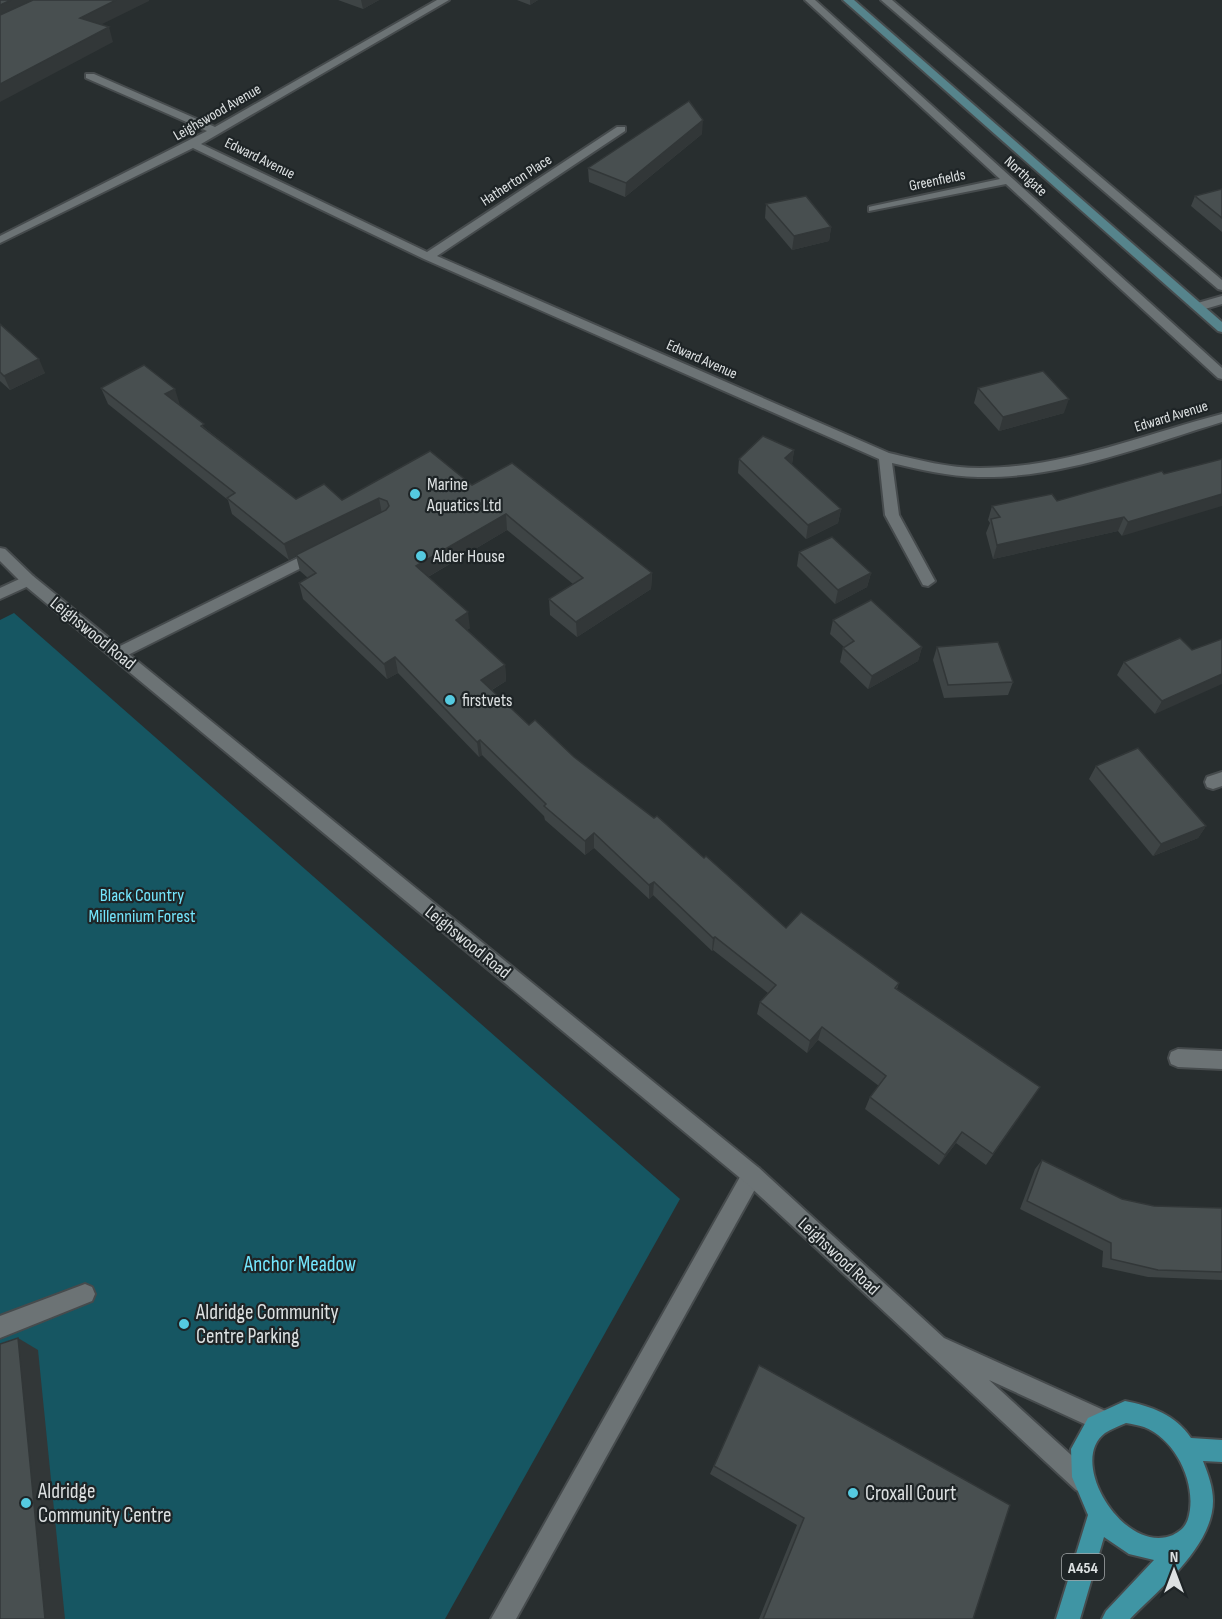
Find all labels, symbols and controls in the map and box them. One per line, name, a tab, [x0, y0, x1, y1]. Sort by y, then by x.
street label: Leighswood Avenue	[170, 80, 264, 145]
street label: Edward Avenue	[222, 133, 298, 184]
street label: Hatherton Place	[477, 150, 556, 211]
street label: Northgate	[1000, 152, 1051, 201]
street label: Greenfields	[907, 165, 967, 196]
street label: Edward Avenue	[663, 335, 740, 384]
street label: Edward Avenue	[1132, 396, 1210, 437]
place label: Marine Aquatics Ltd	[426, 474, 502, 516]
marker: Marine Aquatics Ltd	[408, 487, 422, 501]
place label: Alder House	[432, 546, 505, 567]
marker: Alder House	[414, 549, 428, 563]
street label: Leighswood Road	[46, 593, 140, 674]
place label: firstvets	[462, 690, 513, 711]
marker: firstvets	[443, 693, 457, 707]
park label: Black Country Millennium Forest	[89, 885, 196, 927]
street label: Leighswood Road	[421, 902, 515, 983]
street label: Leighswood Road	[794, 1213, 884, 1299]
park label: Anchor Meadow	[243, 1252, 356, 1277]
place label: Aldridge Community Centre Parking	[195, 1300, 339, 1349]
marker: Aldridge Community Centre Parking	[177, 1317, 191, 1331]
place label: Aldridge Community Centre	[37, 1479, 171, 1528]
place label: Croxall Court	[865, 1481, 956, 1506]
marker: Croxall Court	[846, 1486, 860, 1500]
marker: Aldridge Community Centre	[19, 1496, 33, 1510]
north arrow	[1144, 1541, 1204, 1601]
text: N	[1170, 1548, 1178, 1567]
road number: A454	[1062, 1554, 1104, 1580]

